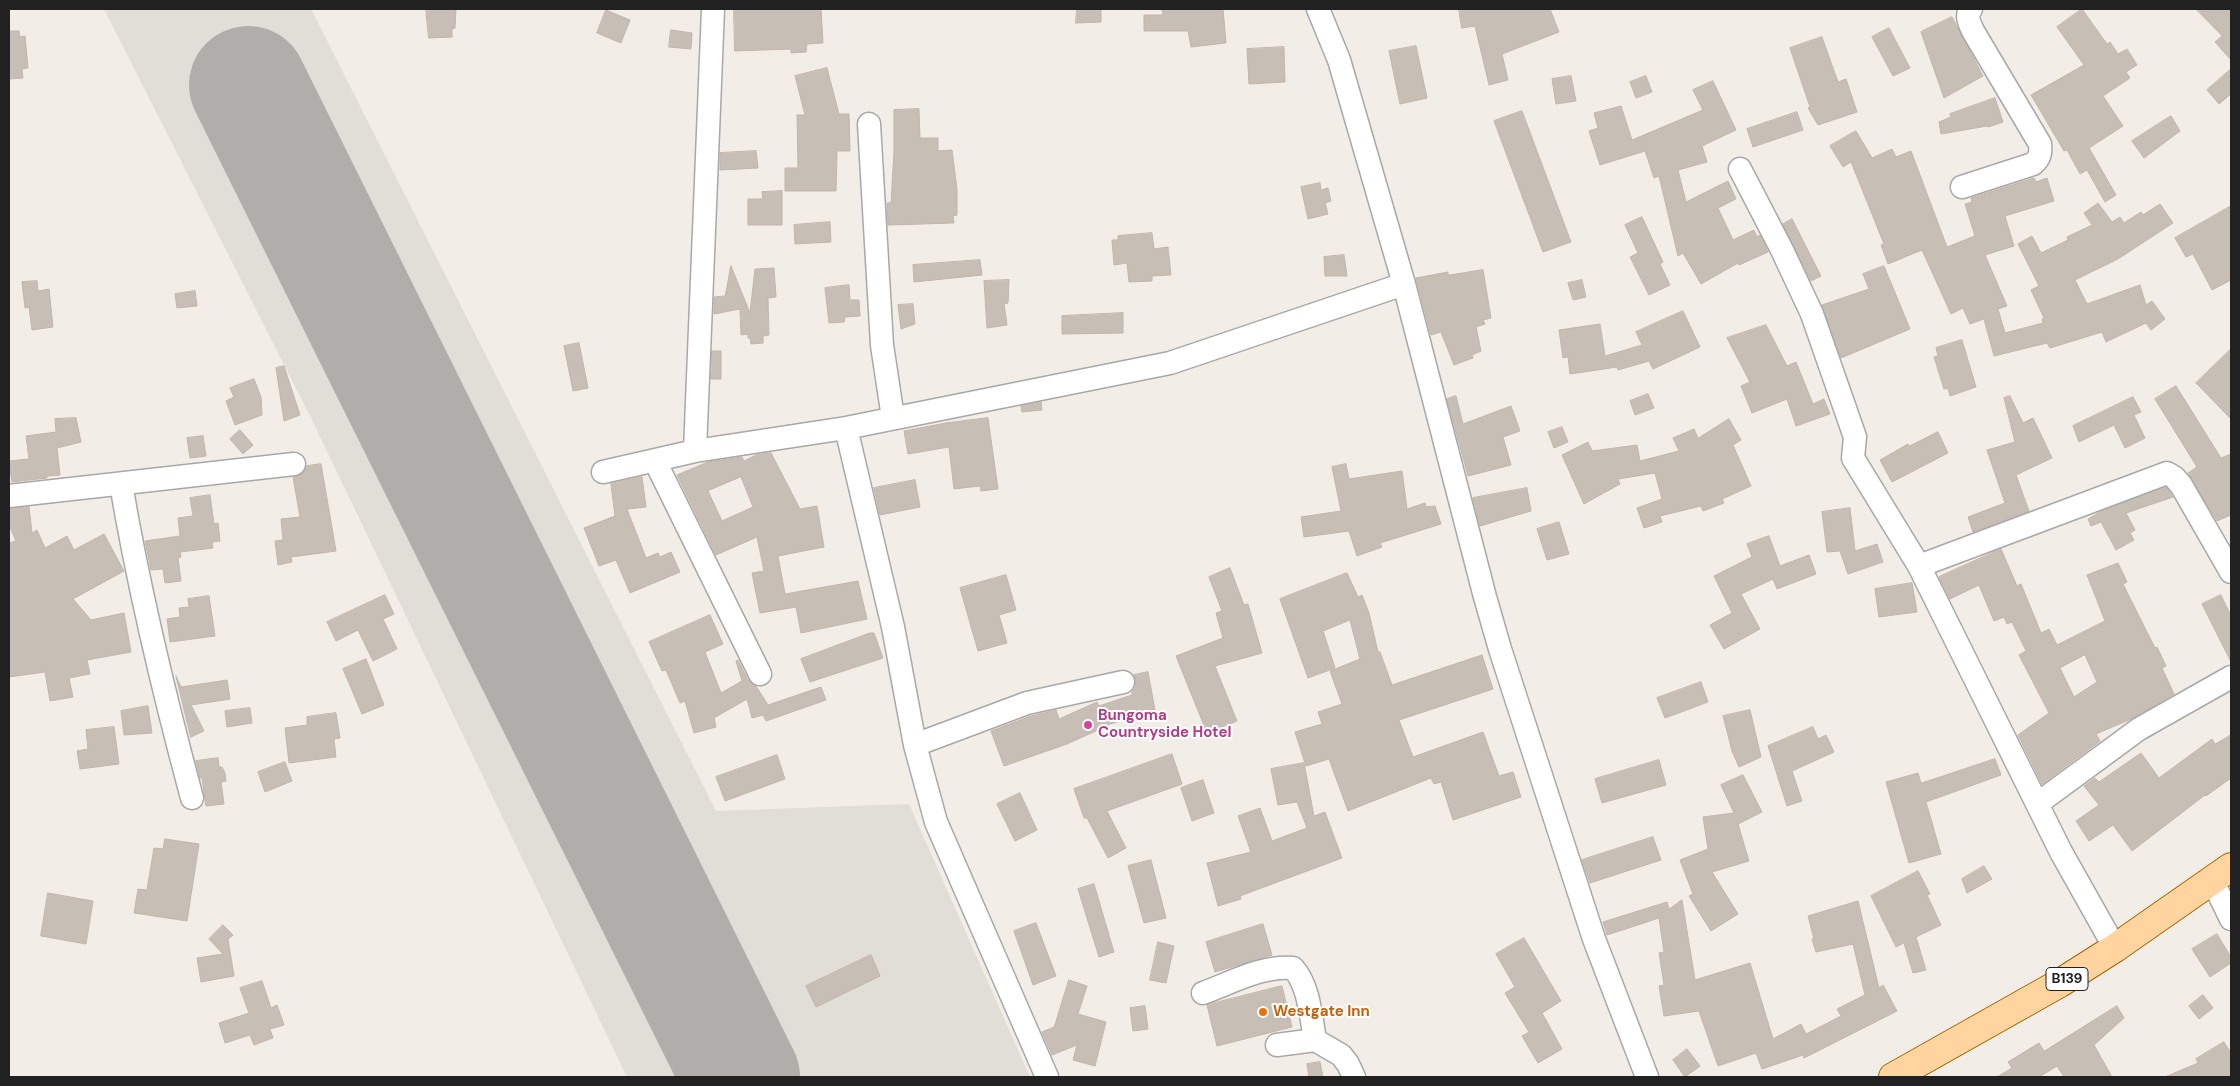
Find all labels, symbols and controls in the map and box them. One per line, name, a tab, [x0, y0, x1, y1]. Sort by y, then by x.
place label: Bungoma Countryside Hotel	[1098, 707, 1231, 742]
marker: Bungoma Countryside Hotel	[1082, 719, 1094, 731]
road number: B139	[2046, 968, 2088, 991]
place label: Westgate Inn	[1273, 1003, 1370, 1021]
marker: Westgate Inn	[1257, 1006, 1269, 1018]

